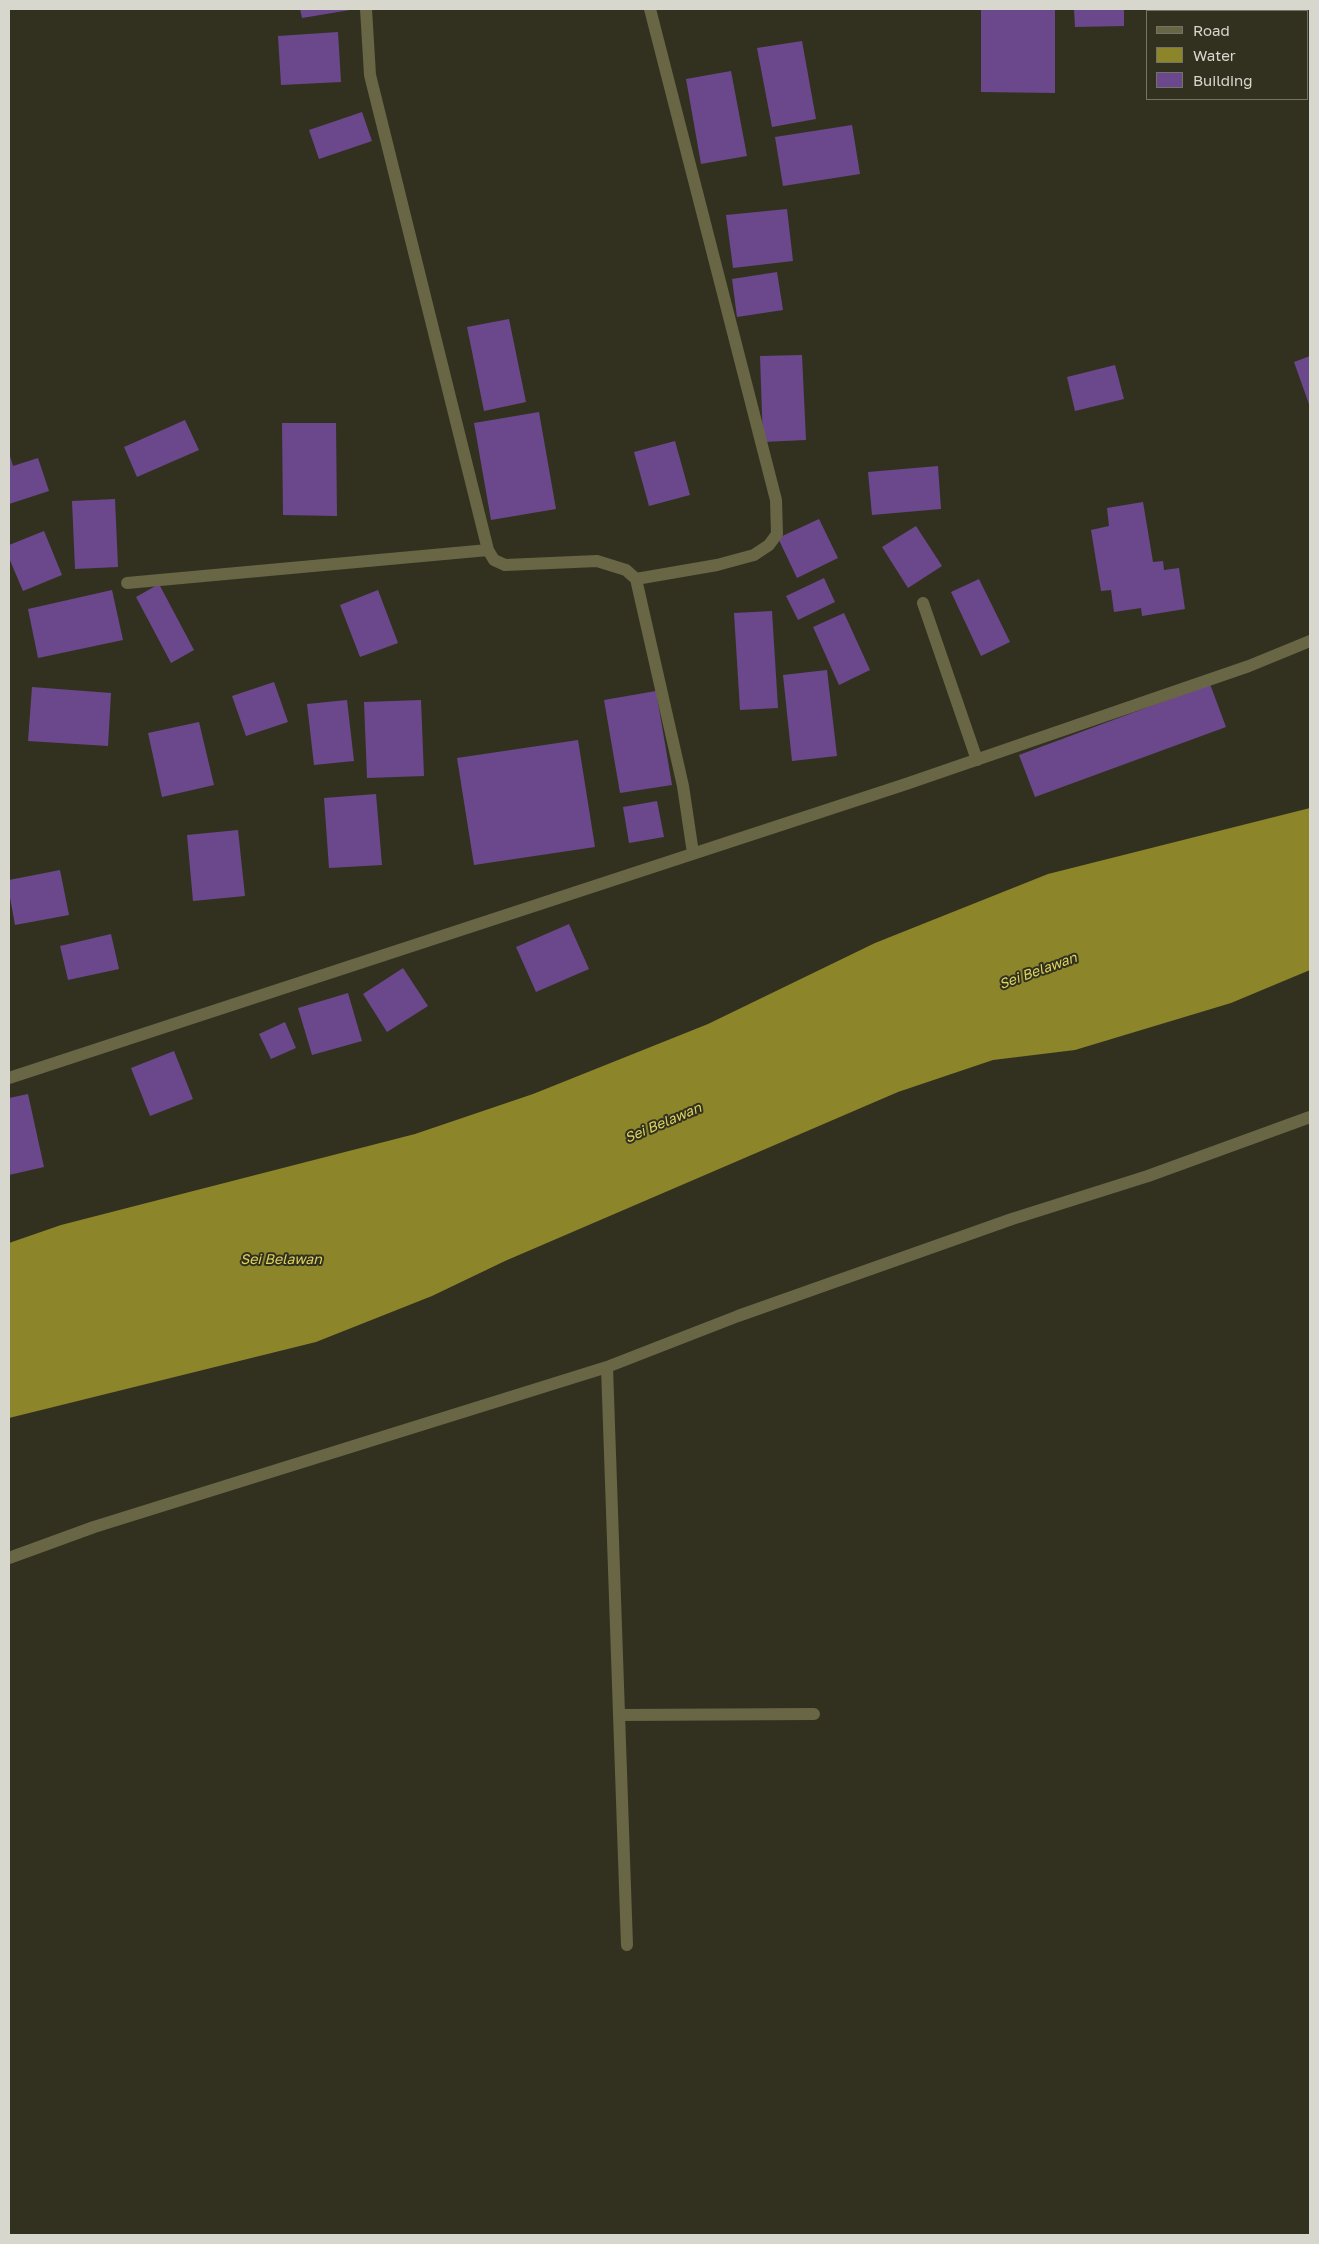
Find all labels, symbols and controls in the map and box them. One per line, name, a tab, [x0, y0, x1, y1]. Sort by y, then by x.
legend	[1146, 10, 1309, 100]
text: Road	[1193, 21, 1230, 39]
text: Water	[1193, 46, 1236, 64]
text: Building	[1193, 71, 1253, 89]
water label: Sei Belawan	[997, 949, 1079, 993]
water label: Sei Belawan	[622, 1099, 704, 1147]
water label: Sei Belawan	[240, 1252, 322, 1268]

